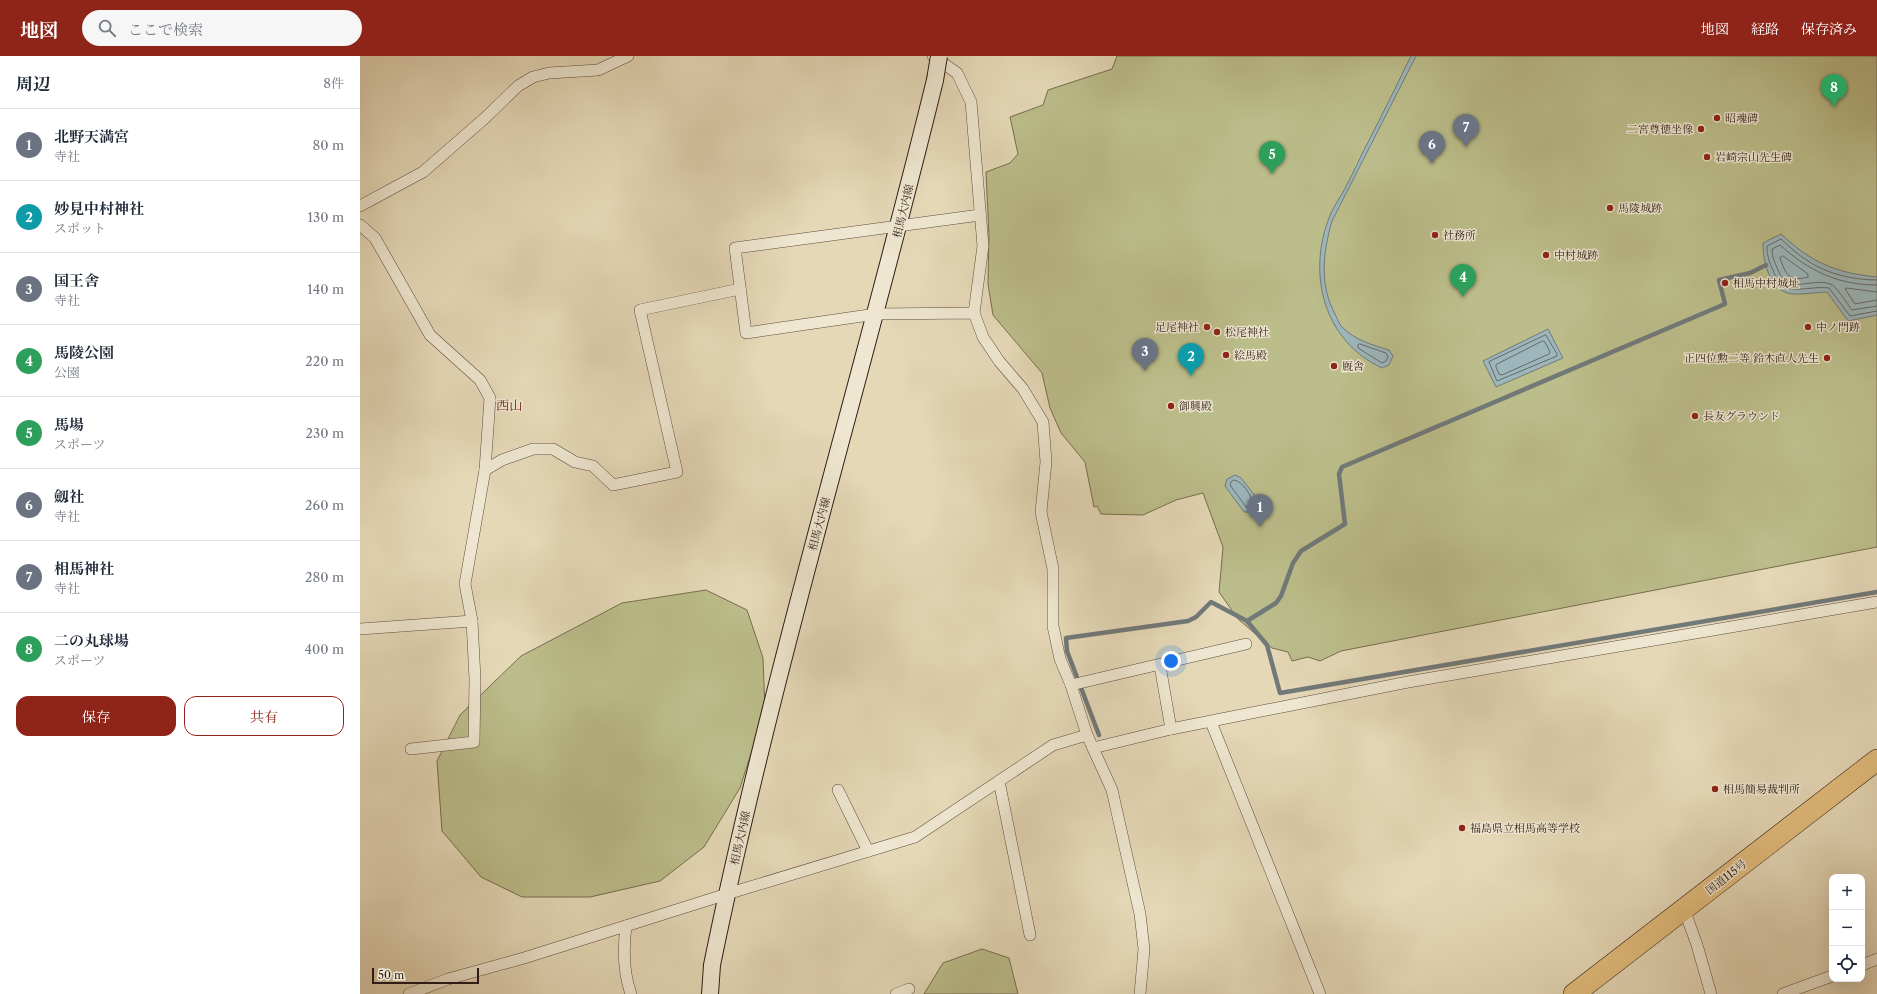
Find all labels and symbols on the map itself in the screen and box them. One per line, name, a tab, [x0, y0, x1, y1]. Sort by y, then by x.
pin: 8	[1821, 74, 1847, 107]
place label: 昭魂碑	[1725, 111, 1758, 125]
marker: 昭魂碑	[1712, 113, 1722, 123]
pin: 7	[1453, 114, 1479, 147]
place label: 二宮尊徳坐像	[1627, 122, 1693, 136]
marker: 二宮尊徳坐像	[1696, 124, 1706, 134]
pin: 6	[1419, 131, 1445, 164]
pin: 5	[1259, 141, 1285, 174]
place label: 岩崎宗山先生碑	[1715, 150, 1792, 164]
marker: 岩崎宗山先生碑	[1702, 152, 1712, 162]
street label: 相馬大内線	[890, 183, 916, 239]
place label: 馬陵城跡	[1618, 201, 1662, 215]
marker: 馬陵城跡	[1605, 203, 1615, 213]
place label: 社務所	[1443, 228, 1476, 242]
marker: 社務所	[1430, 230, 1440, 240]
place label: 中村城跡	[1554, 248, 1598, 262]
marker: 中村城跡	[1541, 250, 1551, 260]
pin: 4	[1450, 264, 1476, 297]
place label: 相馬中村城址	[1733, 276, 1799, 290]
marker: 相馬中村城址	[1720, 278, 1730, 288]
place label: 足尾神社	[1155, 320, 1199, 334]
place label: 中ノ門跡	[1816, 320, 1860, 334]
marker: 足尾神社	[1202, 322, 1212, 332]
marker: 中ノ門跡	[1803, 322, 1813, 332]
place label: 松尾神社	[1225, 325, 1269, 339]
marker: 松尾神社	[1212, 327, 1222, 337]
pin: 3	[1132, 338, 1158, 371]
pin: 2	[1178, 343, 1204, 376]
place label: 絵馬殿	[1234, 348, 1267, 362]
marker: 絵馬殿	[1221, 350, 1231, 360]
place label: 正四位勲二等 鈴木直人先生	[1684, 351, 1819, 365]
marker: 正四位勲二等 鈴木直人先生	[1822, 353, 1832, 363]
place label: 厩舎	[1342, 359, 1364, 373]
marker: 厩舎	[1329, 361, 1339, 371]
district label: 西山	[496, 397, 522, 413]
place label: 御興殿	[1179, 399, 1212, 413]
marker: 御興殿	[1166, 401, 1176, 411]
place label: 長友グラウンド	[1703, 409, 1780, 423]
marker: 長友グラウンド	[1690, 411, 1700, 421]
pin: 1	[1247, 494, 1273, 527]
street label: 相馬大内線	[805, 496, 833, 552]
your location	[1161, 651, 1181, 671]
place label: 相馬簡易裁判所	[1723, 782, 1800, 796]
marker: 相馬簡易裁判所	[1710, 784, 1720, 794]
street label: 相馬大内線	[727, 810, 753, 866]
place label: 福島県立相馬高等学校	[1470, 821, 1580, 835]
marker: 福島県立相馬高等学校	[1457, 823, 1467, 833]
street label: 国道115号	[1703, 857, 1749, 897]
scale bar	[372, 966, 479, 985]

